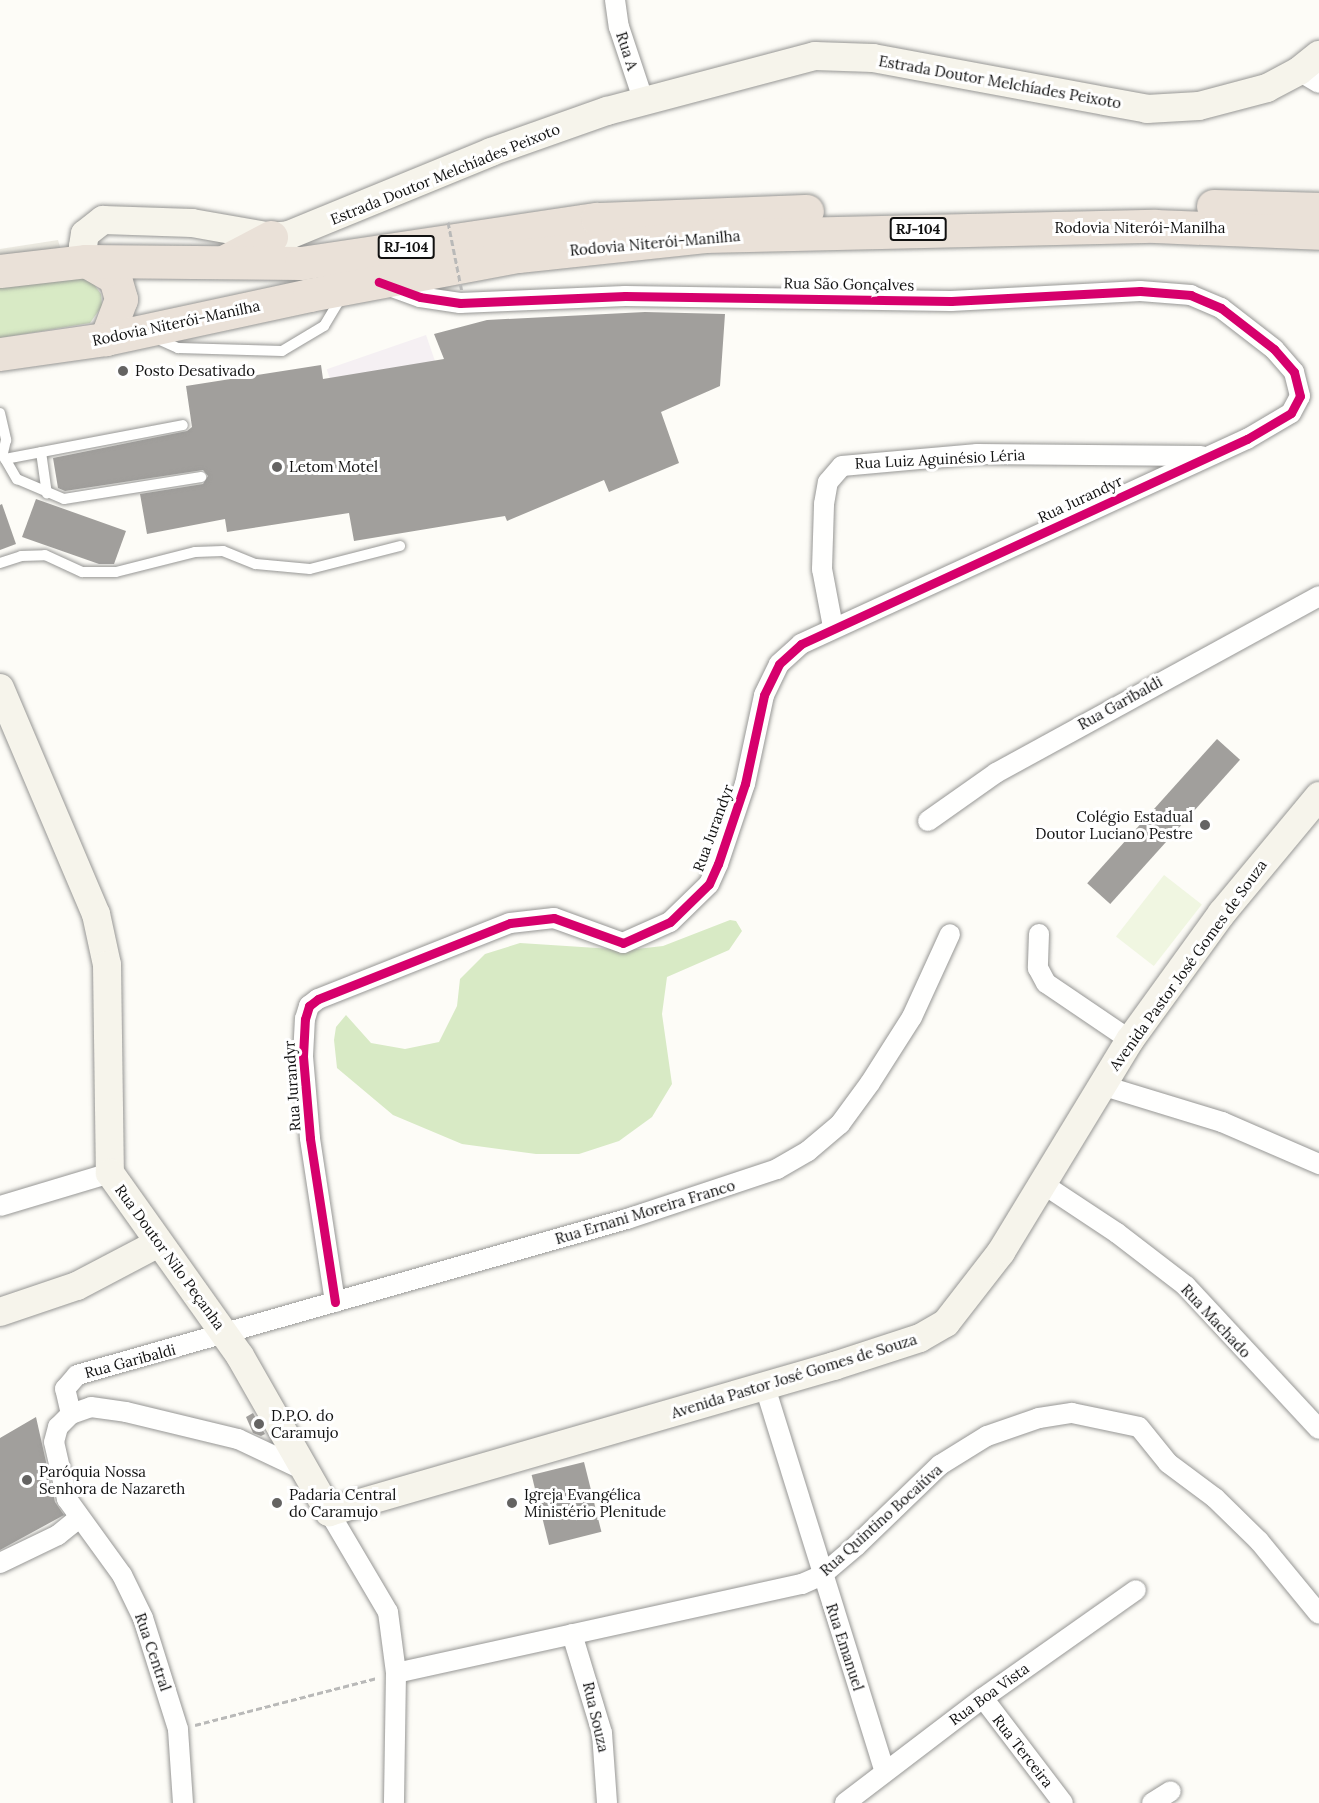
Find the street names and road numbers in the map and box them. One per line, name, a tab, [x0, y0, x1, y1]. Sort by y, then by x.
street label: Rua A	[612, 29, 642, 73]
street label: Estrada Doutor Melchíades Peixoto	[877, 52, 1123, 112]
street label: Estrada Doutor Melchíades Peixoto	[328, 120, 562, 228]
road number: RJ-104	[890, 218, 946, 240]
street label: Rodovia Niterói-Manilha	[1054, 219, 1226, 237]
street label: Rodovia Niterói-Manilha	[569, 227, 741, 259]
road number: RJ-104	[378, 236, 434, 258]
street label: Rua São Gonçalves	[784, 274, 914, 294]
street label: Rodovia Niterói-Manilha	[90, 296, 262, 350]
street label: Rua Luiz Aguinésio Léria	[854, 446, 1026, 472]
street label: Rua Jurandyr	[1035, 472, 1125, 526]
street label: Rua Garibaldi	[1075, 672, 1165, 734]
street label: Rua Jurandyr	[689, 782, 737, 874]
street label: Avenida Pastor José Gomes de Souza	[1105, 856, 1271, 1074]
street label: Rua Jurandyr	[280, 1040, 304, 1132]
street label: Rua Ernani Moreira Franco	[553, 1176, 737, 1248]
street label: Rua Doutor Nilo Peçanha	[111, 1181, 229, 1333]
street label: Rua Machado	[1177, 1280, 1255, 1362]
street label: Avenida Pastor José Gomes de Souza	[669, 1330, 919, 1422]
street label: Rua Garibaldi	[82, 1340, 178, 1382]
street label: Rua Quintino Bocaiúva	[816, 1460, 946, 1580]
street label: Rua Emanuel	[822, 1601, 868, 1693]
street label: Rua Central	[131, 1610, 175, 1694]
street label: Rua Boa Vista	[946, 1659, 1032, 1729]
street label: Rua Souza	[579, 1680, 613, 1754]
street label: Rua Terceira	[989, 1711, 1057, 1791]

